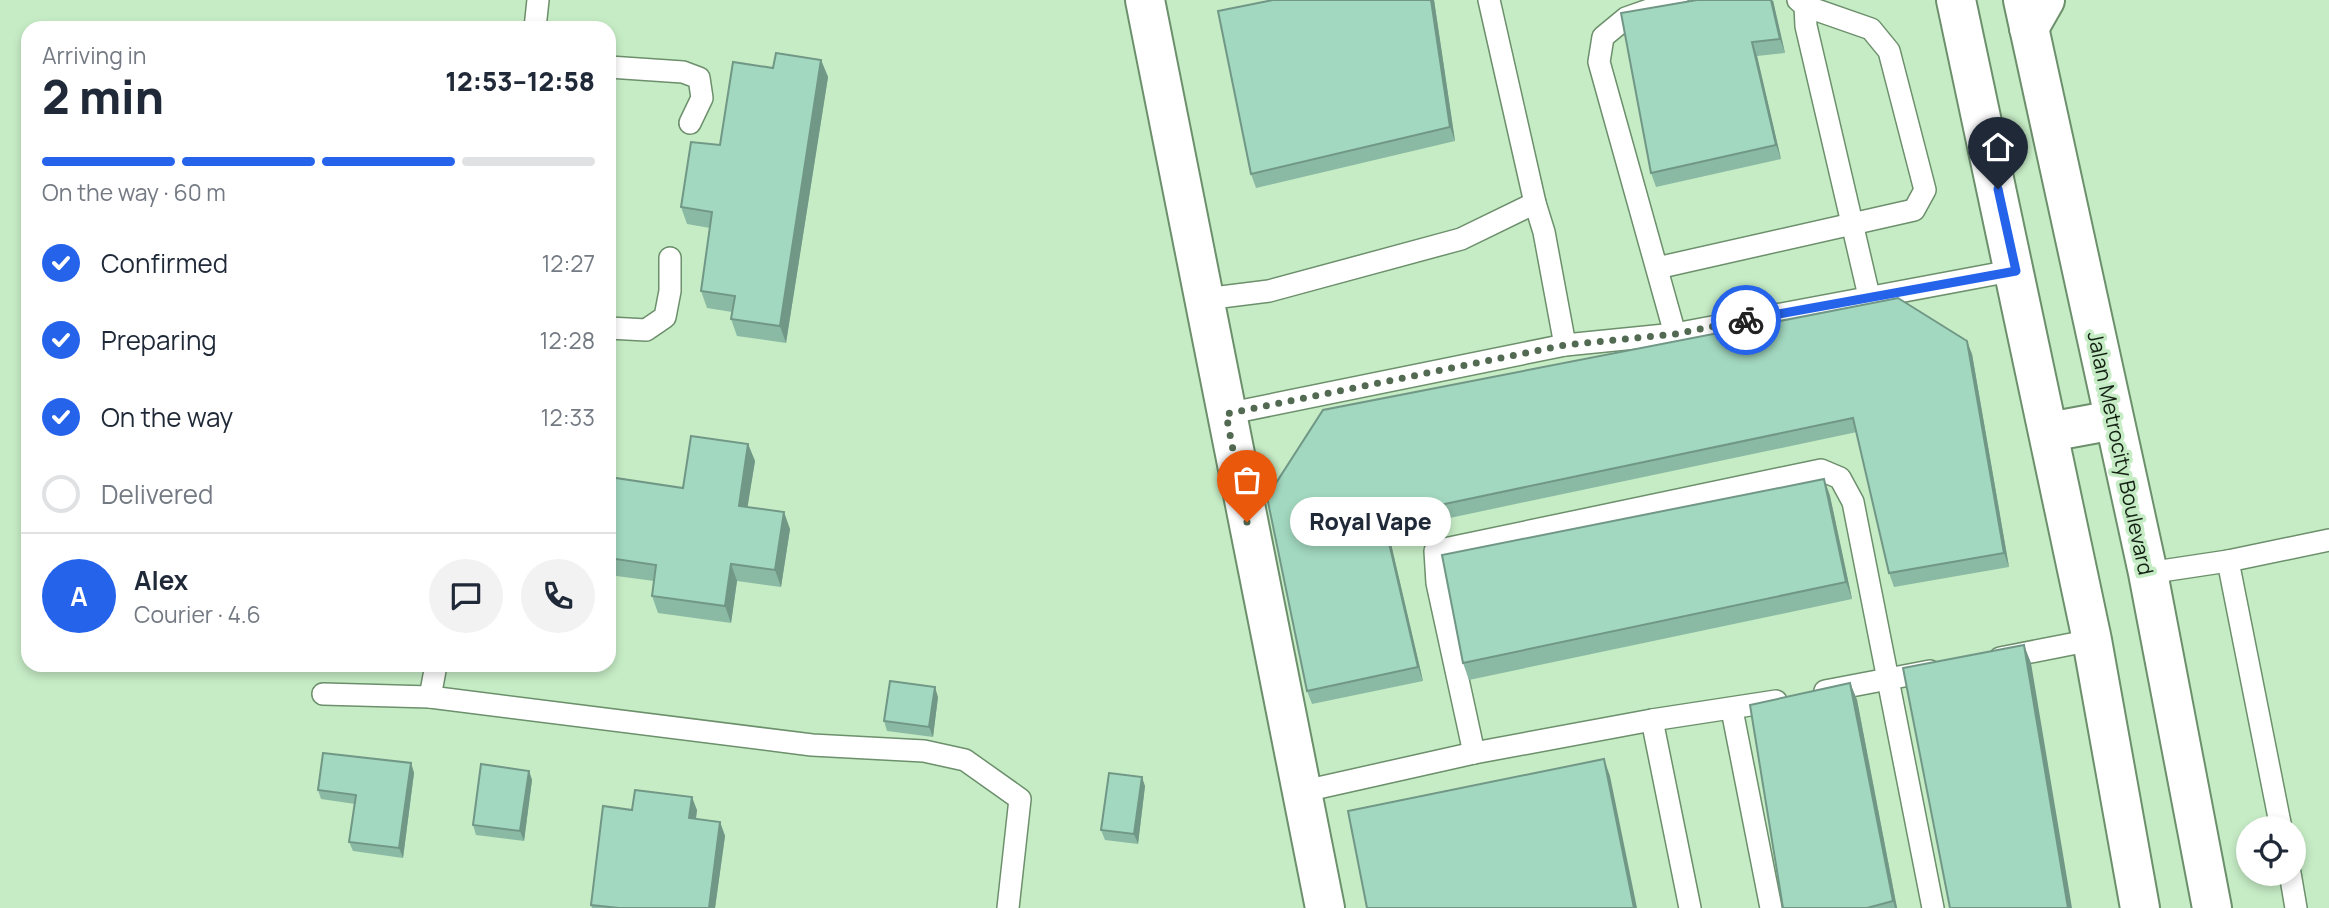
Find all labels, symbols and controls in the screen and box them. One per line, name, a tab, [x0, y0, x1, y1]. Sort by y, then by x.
text: Arriving in	[42, 39, 147, 71]
text: 12:53–12:58	[445, 63, 595, 99]
text: 2 min	[42, 65, 164, 128]
pin	[1968, 117, 2028, 189]
icon: home	[1979, 128, 2017, 166]
text: On the way · 60 m	[42, 176, 226, 208]
icon: check	[42, 244, 80, 282]
text: Confirmed	[101, 245, 228, 281]
text: 12:27	[541, 247, 595, 279]
courier	[1711, 285, 1781, 355]
icon: bike	[1727, 301, 1765, 339]
icon: check	[42, 321, 80, 359]
text: Preparing	[101, 322, 217, 358]
text: 12:28	[540, 324, 595, 356]
street label: Jalan Metrocity Boulevard	[2081, 329, 2161, 577]
icon: check	[42, 398, 80, 436]
text: On the way	[101, 399, 233, 435]
text: 12:33	[541, 401, 595, 433]
pin	[1217, 450, 1277, 522]
icon: bag	[1228, 461, 1266, 499]
text: Delivered	[101, 476, 213, 512]
callout: Royal Vape	[1289, 498, 1450, 546]
text: Royal Vape	[1309, 505, 1432, 537]
button: chat	[429, 559, 503, 633]
button: phone	[521, 559, 595, 633]
text: Alex	[134, 562, 188, 598]
text: A	[70, 578, 88, 614]
text: Courier · 4.6	[134, 598, 261, 630]
map controls	[2236, 816, 2306, 886]
button: locate	[2236, 816, 2306, 886]

